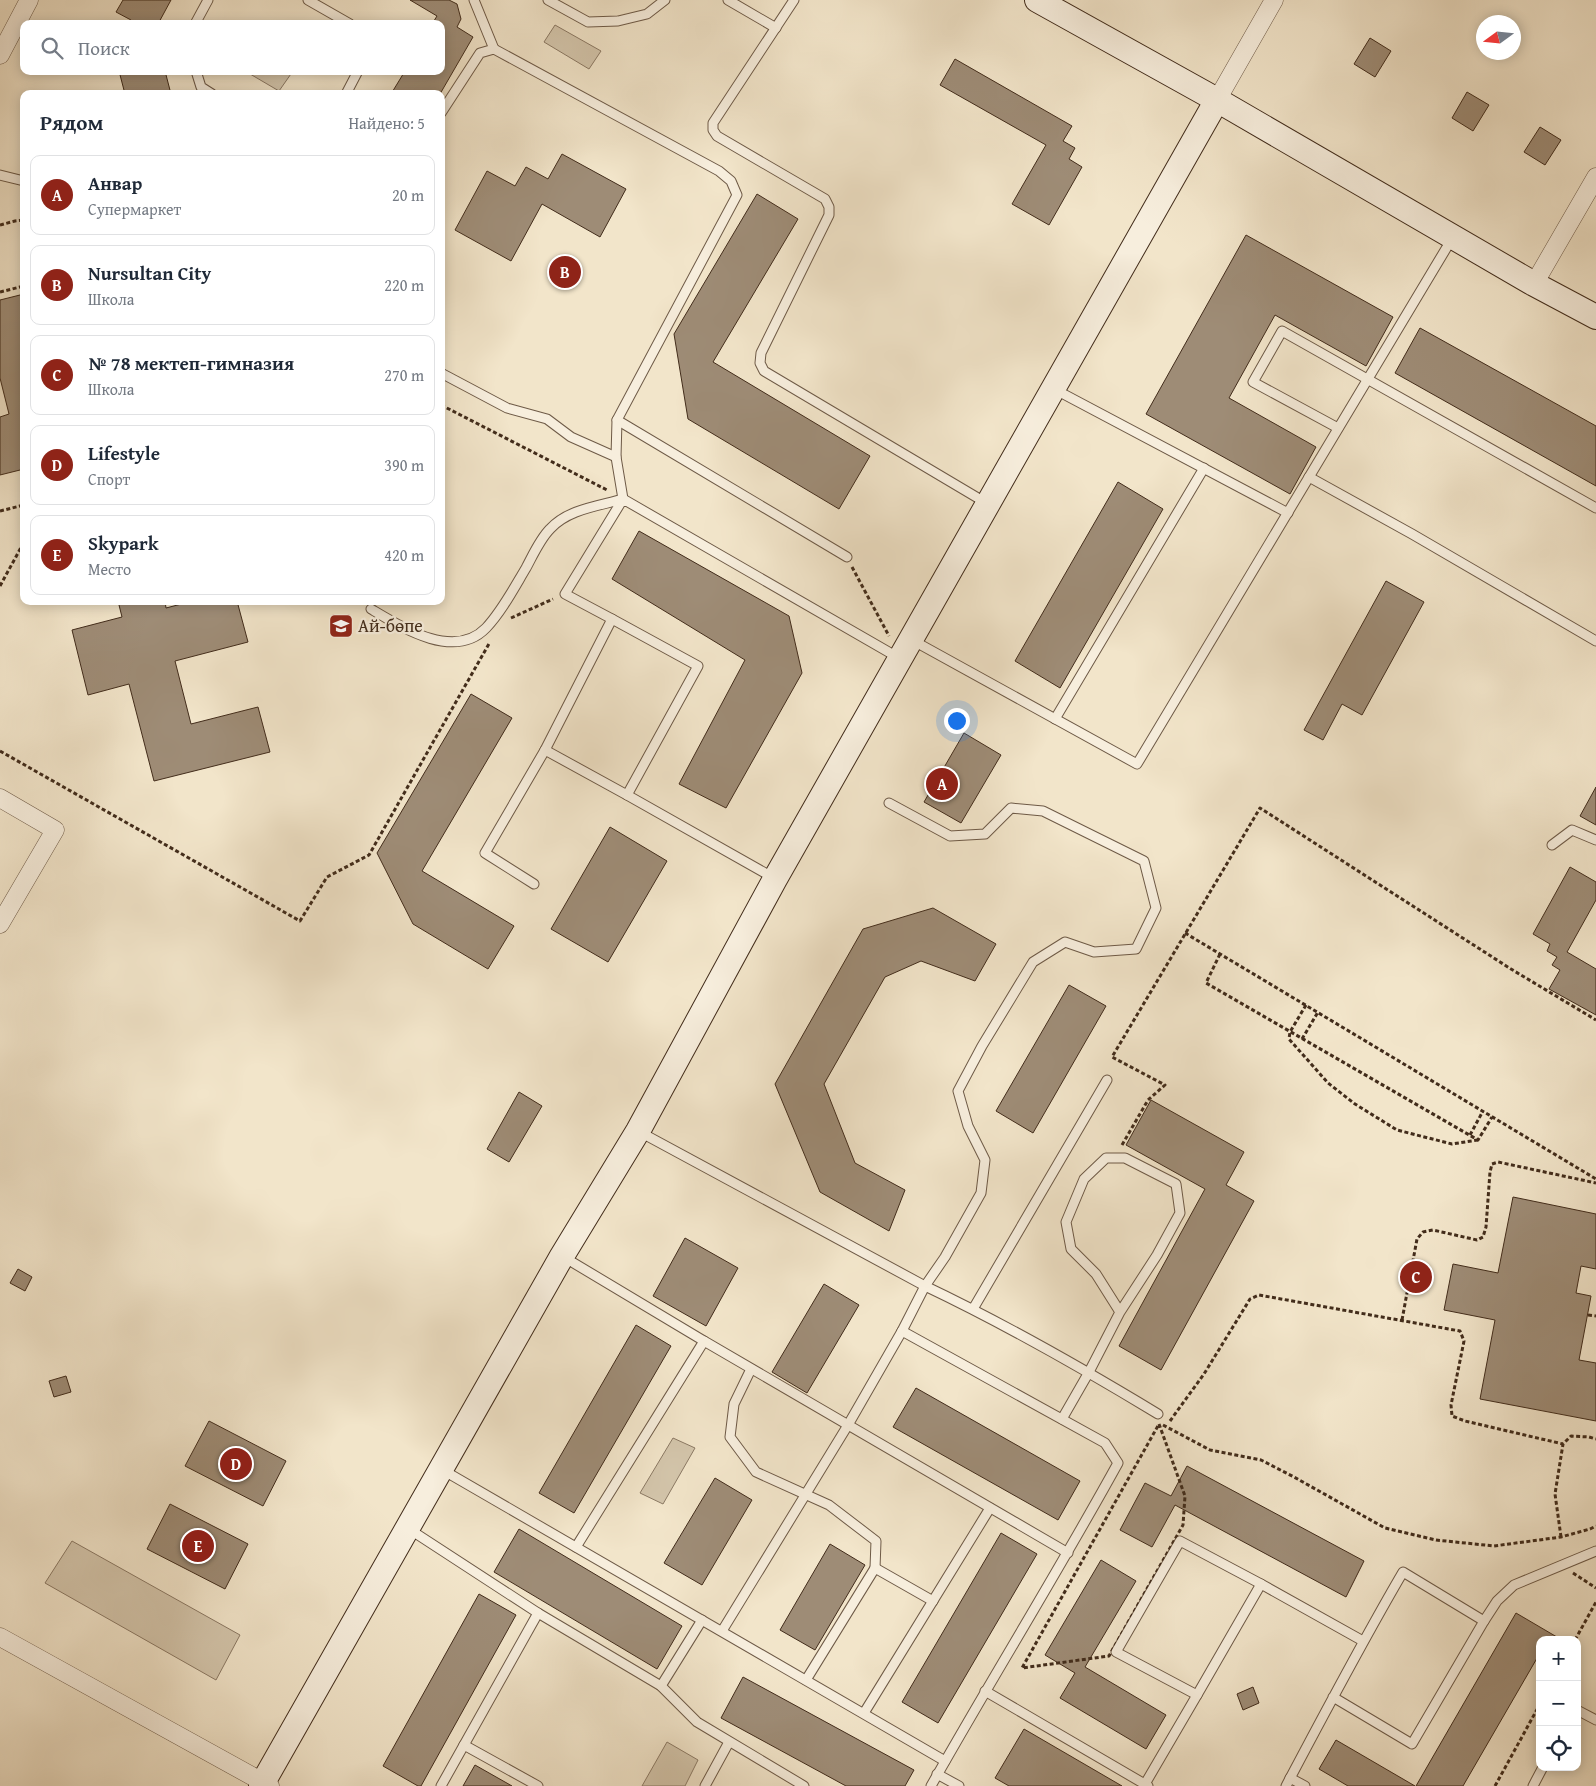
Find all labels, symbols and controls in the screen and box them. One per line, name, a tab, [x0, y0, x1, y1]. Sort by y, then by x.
north arrow	[1476, 15, 1521, 60]
search box	[20, 20, 445, 75]
icon: search	[38, 34, 66, 62]
text: Поиск	[78, 34, 130, 62]
text: Рядом	[40, 107, 103, 138]
text: Найдено: 5	[348, 111, 425, 135]
text: Анвар	[88, 169, 142, 197]
text: A	[52, 183, 62, 207]
text: 20 m	[392, 183, 424, 207]
text: Супермаркет	[88, 197, 181, 221]
pin: B	[549, 253, 581, 291]
text: Nursultan City	[88, 259, 211, 287]
text: B	[52, 273, 62, 297]
text: 220 m	[384, 273, 424, 297]
text: Школа	[88, 287, 134, 311]
text: № 78 мектеп-гимназия	[88, 349, 294, 377]
text: C	[52, 363, 62, 387]
text: 270 m	[384, 363, 424, 387]
text: Школа	[88, 377, 134, 401]
text: Lifestyle	[88, 439, 160, 467]
text: D	[52, 453, 62, 477]
text: 390 m	[384, 453, 424, 477]
text: Спорт	[88, 467, 130, 491]
text: Skypark	[88, 529, 159, 557]
text: E	[53, 543, 61, 567]
text: 420 m	[384, 543, 424, 567]
text: Место	[88, 557, 131, 581]
place label: Ай-бөпе	[358, 612, 423, 639]
school or university icon: Ай-бөпе	[328, 613, 354, 639]
your location	[944, 708, 970, 734]
pin: A	[926, 765, 958, 803]
pin: C	[1400, 1258, 1432, 1296]
pin: D	[220, 1445, 252, 1483]
pin: E	[182, 1527, 214, 1565]
map controls	[1536, 1636, 1581, 1771]
button: +	[1536, 1636, 1581, 1681]
button: −	[1536, 1681, 1581, 1726]
button: locate	[1536, 1726, 1581, 1771]

